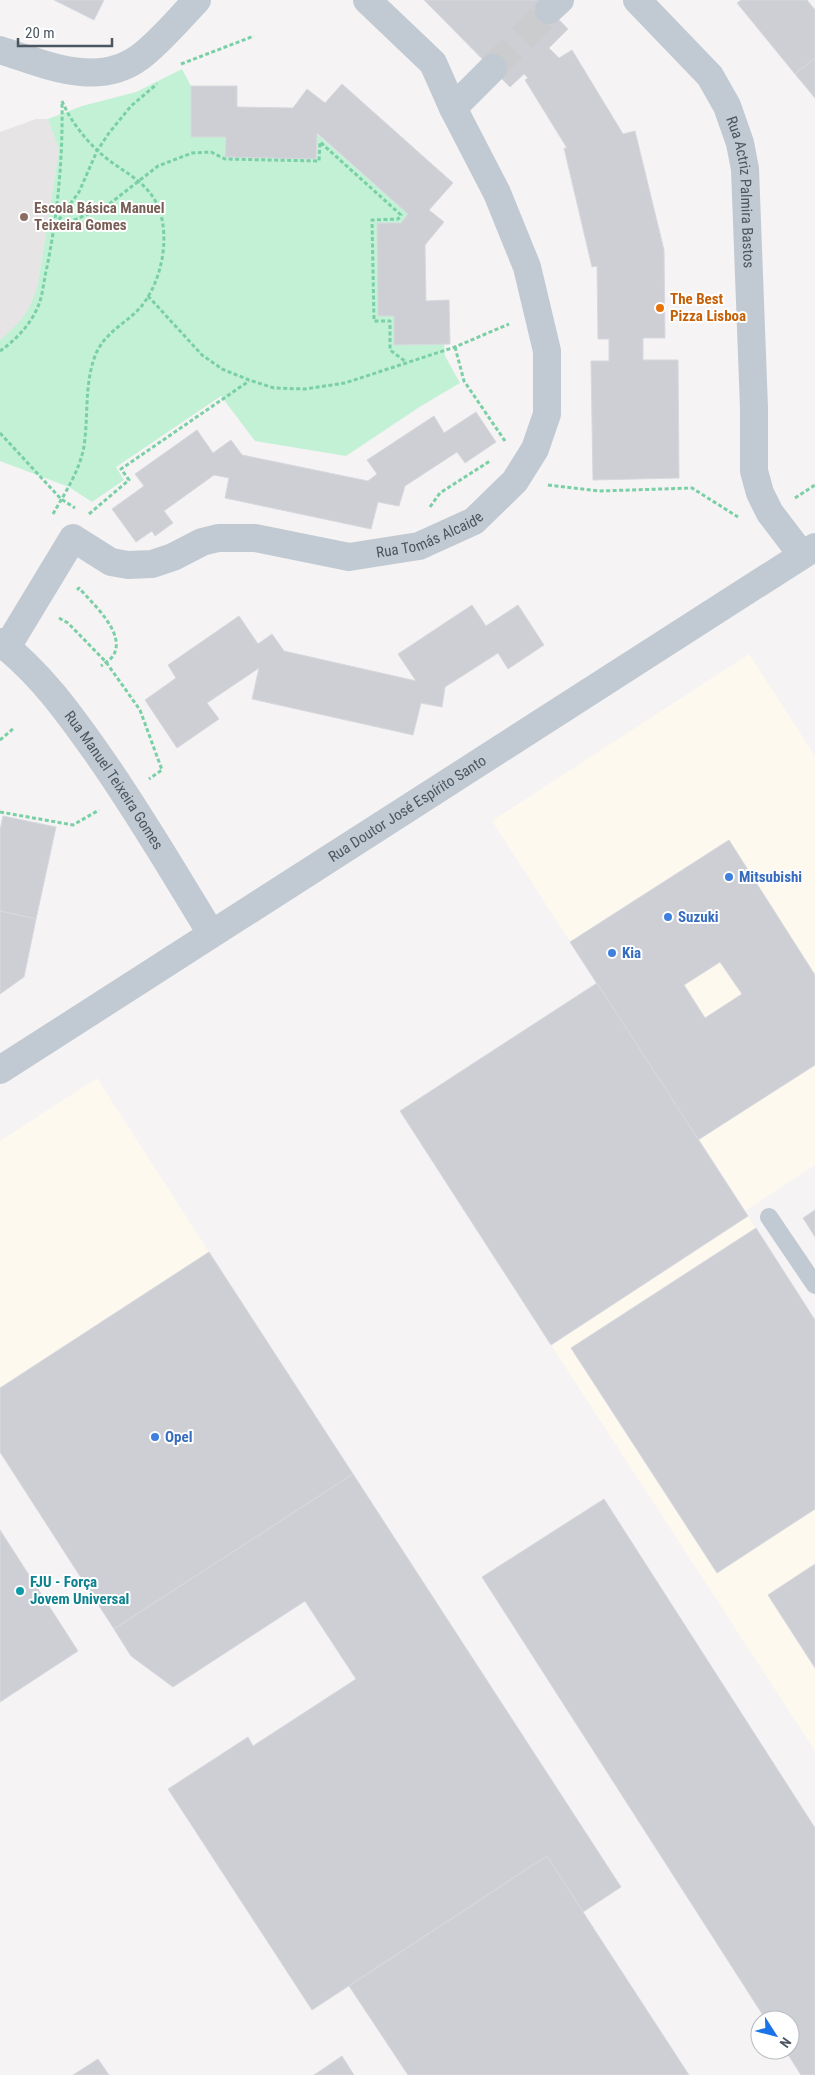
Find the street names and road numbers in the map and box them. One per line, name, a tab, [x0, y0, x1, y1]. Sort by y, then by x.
street label: Rua Actriz Palmira Bastos	[722, 114, 758, 269]
street label: Rua Tomás Alcaide	[375, 508, 487, 562]
street label: Rua Manuel Teixeira Gomes	[61, 707, 167, 853]
street label: Rua Doutor José Espírito Santo	[325, 751, 490, 866]

